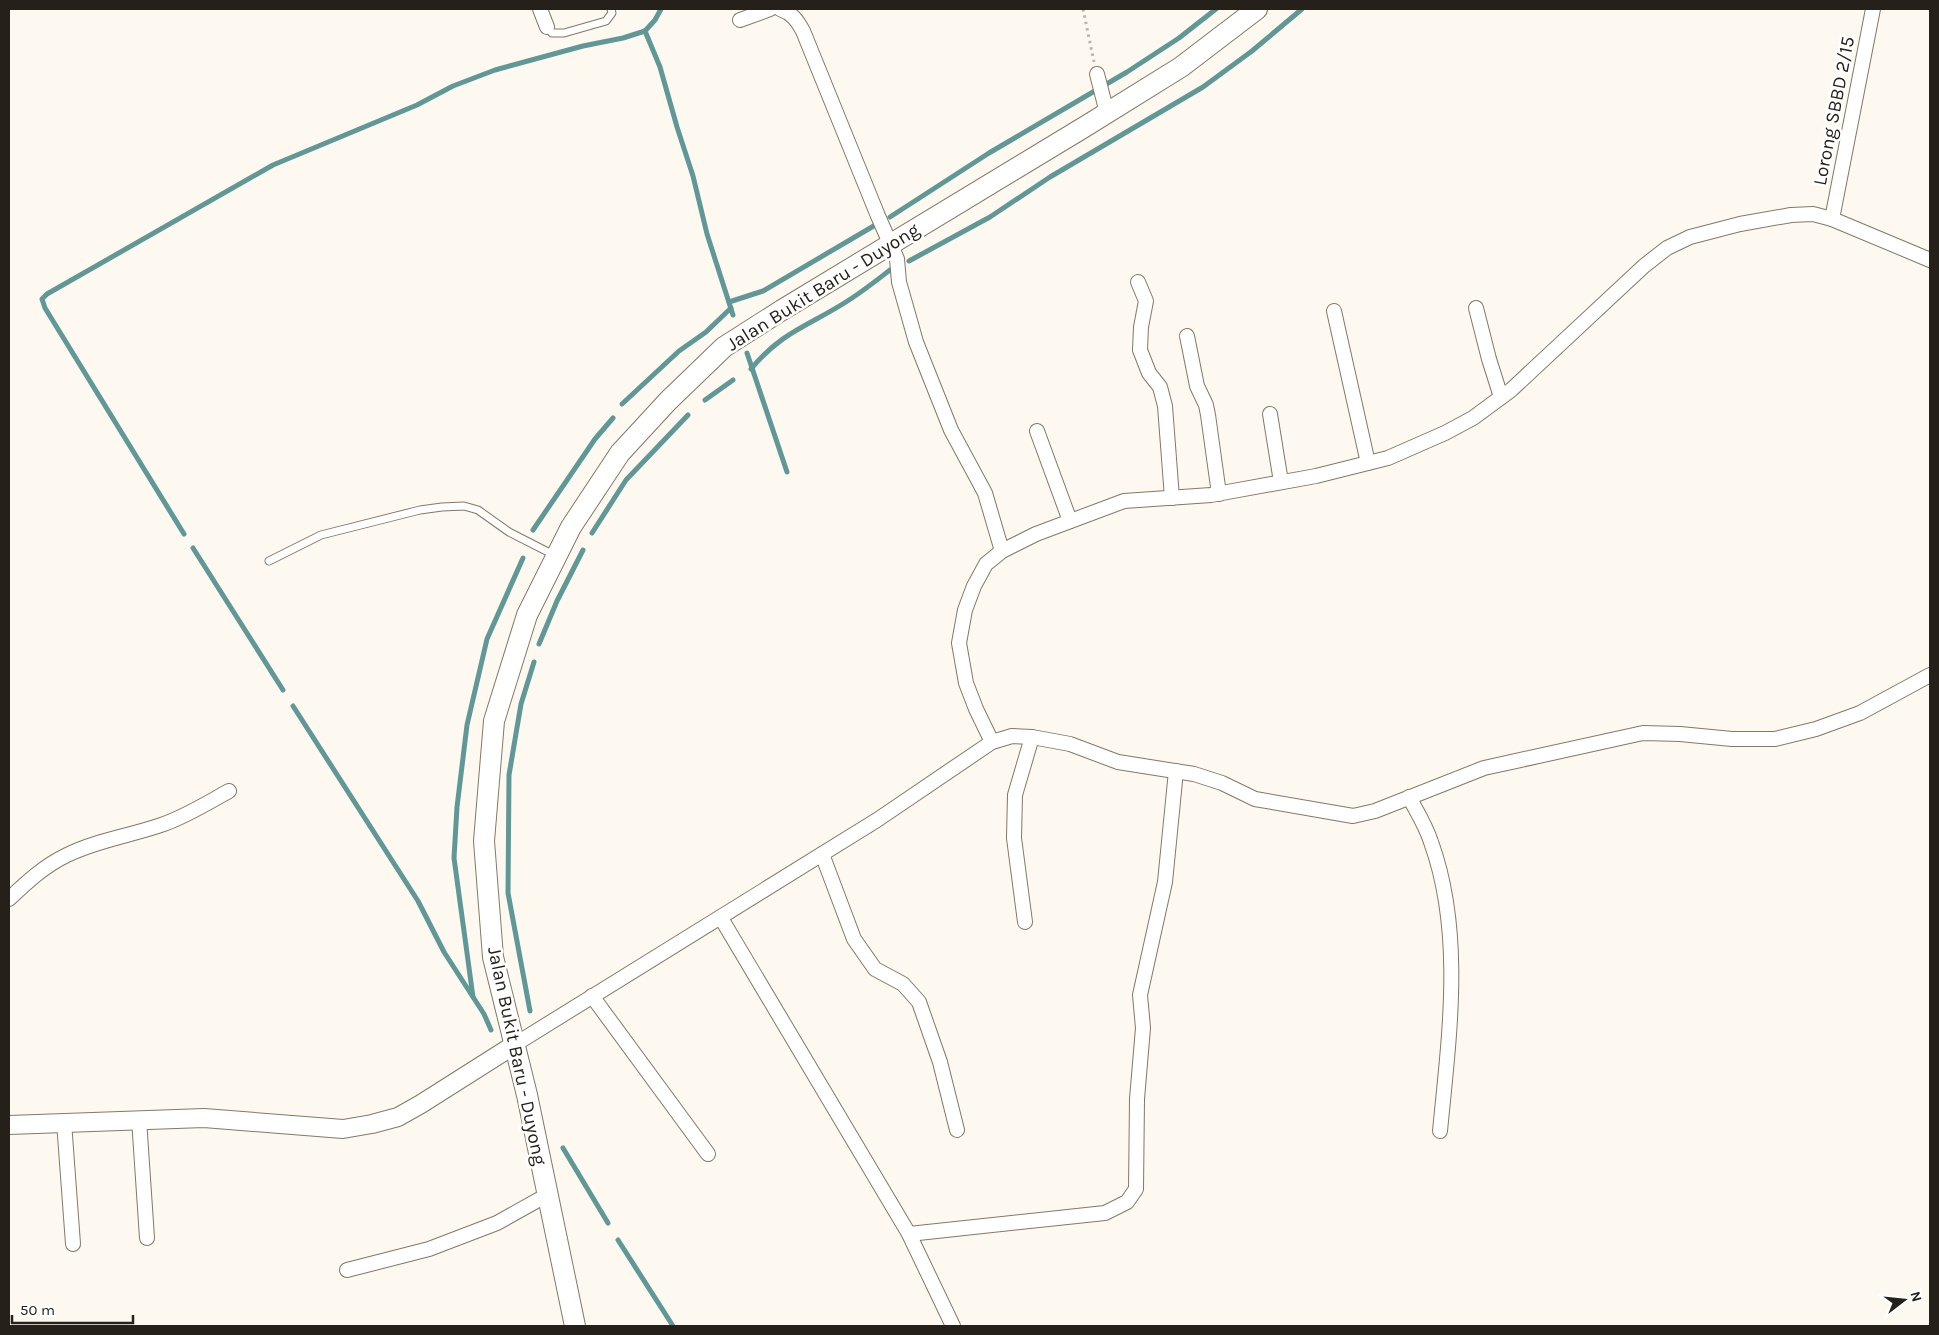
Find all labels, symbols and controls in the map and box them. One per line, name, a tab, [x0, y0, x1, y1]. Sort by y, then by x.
street label: Lorong SBBD 2/15	[1809, 34, 1859, 188]
street label: Jalan Bukit Baru - Duyong	[723, 218, 924, 355]
street label: Jalan Bukit Baru - Duyong	[483, 945, 551, 1168]
north arrow	[1879, 1275, 1929, 1325]
text: N	[1906, 1289, 1926, 1304]
scale bar	[12, 1292, 134, 1324]
text: 50 m	[20, 1301, 55, 1319]

